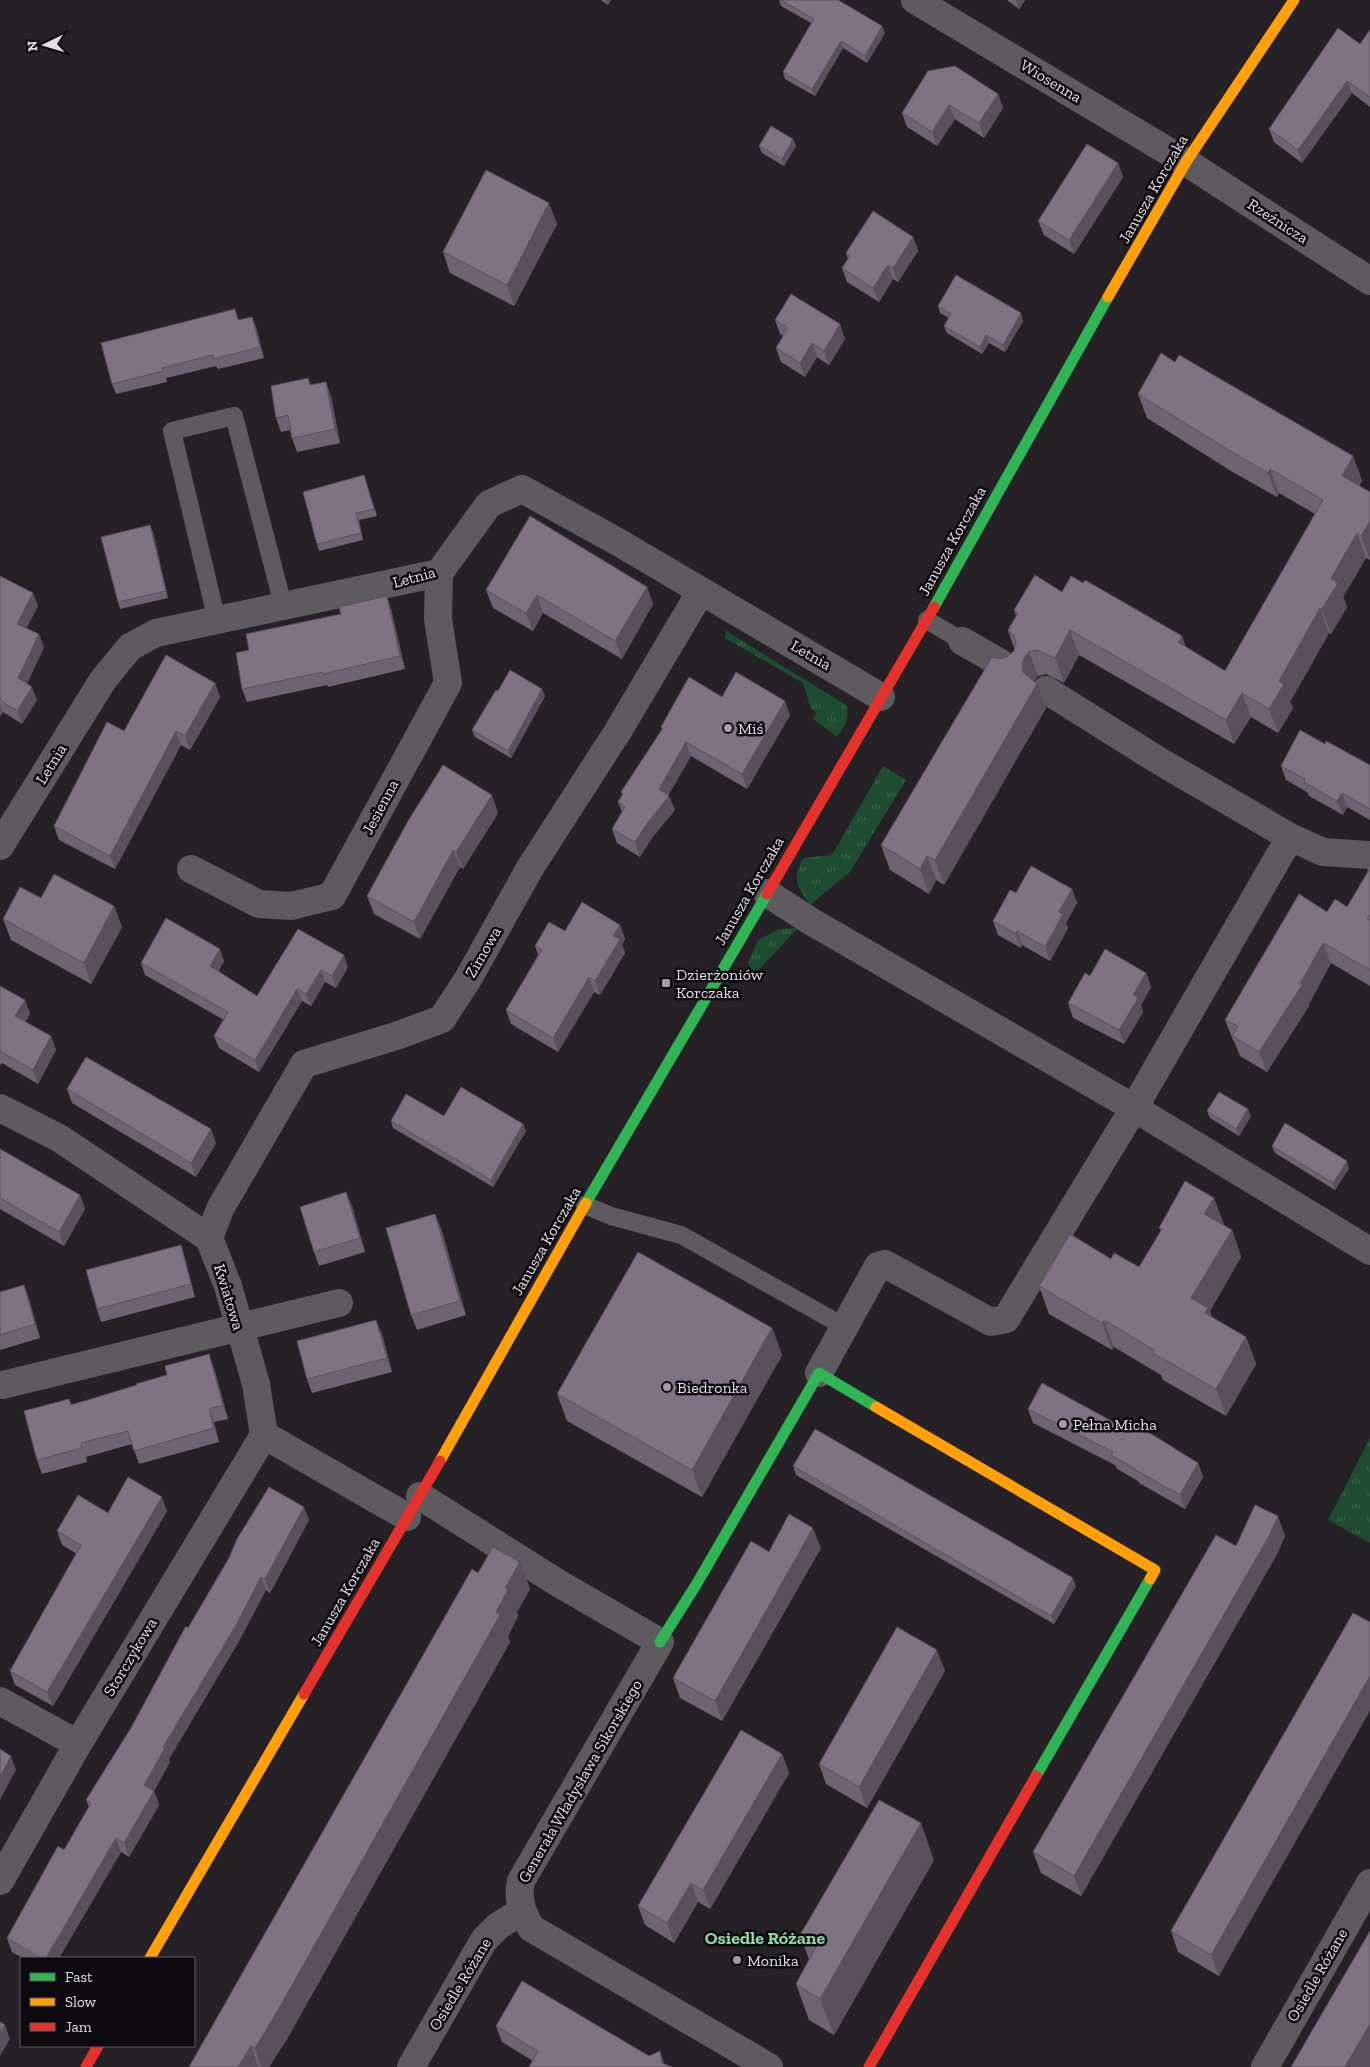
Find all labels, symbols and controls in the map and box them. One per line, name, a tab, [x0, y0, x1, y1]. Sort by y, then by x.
north arrow	[20, 20, 70, 70]
text: N	[24, 40, 41, 52]
street label: Wiosenna	[1017, 55, 1085, 107]
street label: Janusza Korczaka	[1114, 131, 1192, 247]
street label: Rzeźnicza	[1244, 194, 1312, 248]
street label: Janusza Korczaka	[914, 483, 990, 599]
street label: Letnia	[391, 562, 438, 592]
street label: Letnia	[787, 636, 835, 674]
place label: Miś	[738, 719, 764, 738]
marker: Miś	[722, 722, 734, 734]
street label: Letnia	[31, 740, 71, 788]
street label: Jesienna	[358, 776, 402, 838]
street label: Janusza Korczaka	[710, 833, 788, 949]
street label: Zimowa	[461, 923, 505, 981]
place label: Dzierżoniów Korczaka	[676, 965, 764, 1002]
marker: Dzierżoniów Korczaka	[660, 977, 672, 989]
street label: Janusza Korczaka	[507, 1183, 585, 1299]
street label: Kwiatowa	[210, 1262, 248, 1333]
place label: Biedronka	[677, 1378, 748, 1397]
marker: Biedronka	[661, 1381, 673, 1393]
place label: Pełna Micha	[1073, 1415, 1157, 1434]
marker: Pełna Micha	[1057, 1418, 1069, 1430]
street label: Janusza Korczaka	[306, 1534, 384, 1650]
street label: Storczykowa	[99, 1614, 161, 1700]
street label: Generała Władysława Sikorskiego	[514, 1676, 646, 1886]
street label: Osiedle Różane	[1283, 1925, 1351, 2025]
district label: Osiedle Różane	[705, 1927, 826, 1949]
street label: Osiedle Różane	[425, 1934, 495, 2034]
place label: Monika	[747, 1951, 799, 1970]
marker: Monika	[731, 1954, 743, 1966]
legend	[20, 1957, 195, 2047]
text: Fast	[65, 1968, 93, 1986]
text: Slow	[65, 1993, 97, 2011]
text: Jam	[65, 2018, 92, 2036]

